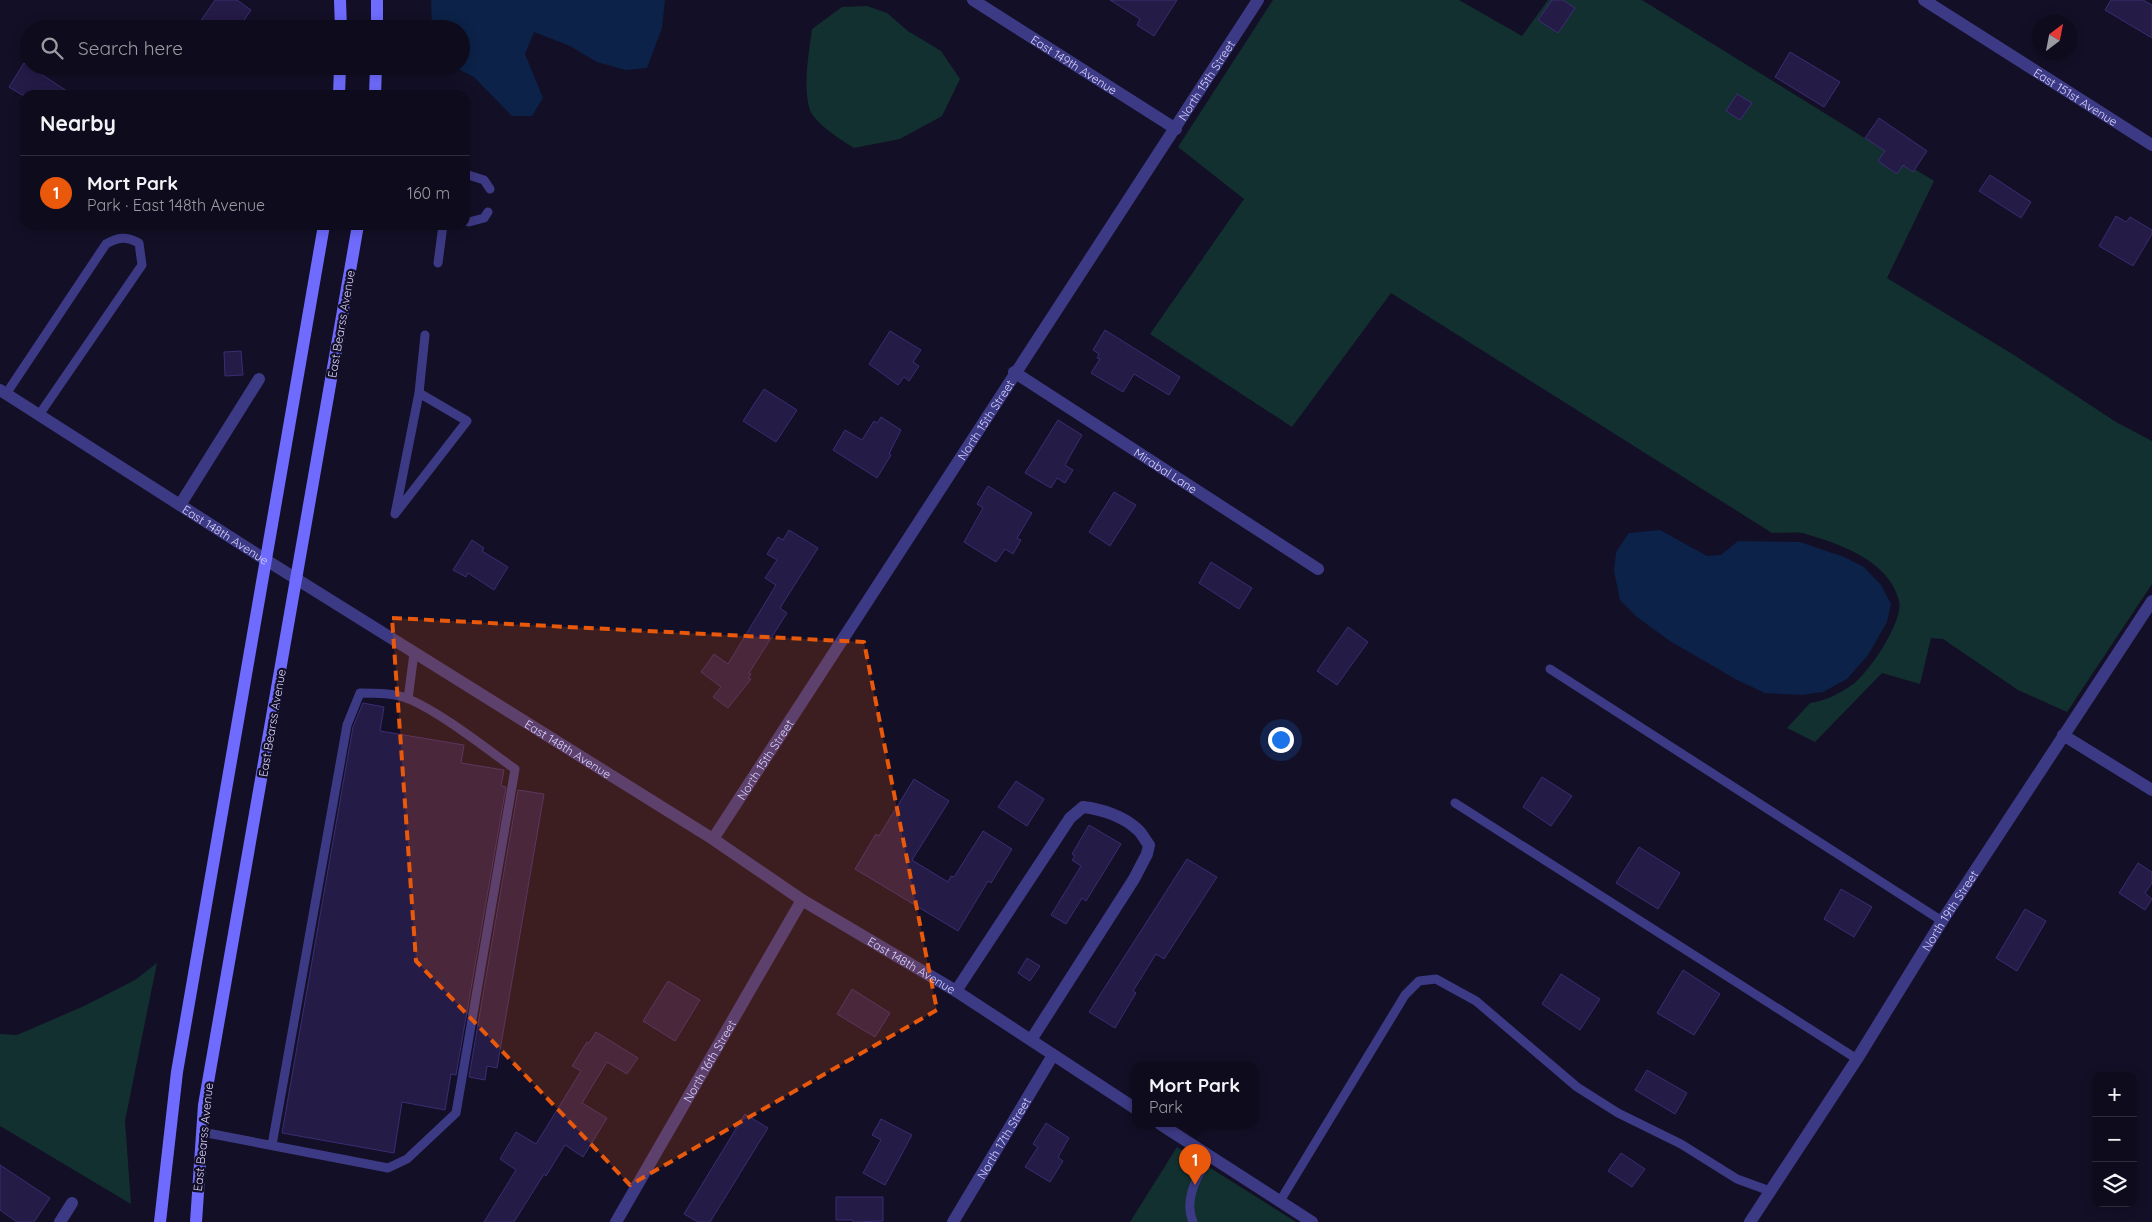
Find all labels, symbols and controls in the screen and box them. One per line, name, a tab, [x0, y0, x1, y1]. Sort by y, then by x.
north arrow	[2032, 15, 2077, 60]
search box	[20, 20, 470, 75]
street label: East 149th Avenue	[1028, 31, 1120, 97]
icon: search	[38, 34, 66, 62]
text: Search here	[78, 36, 183, 60]
street label: North 15th Street	[1174, 37, 1238, 123]
street label: East 151st Avenue	[2031, 64, 2121, 129]
text: Nearby	[40, 110, 116, 136]
text: Mort Park	[87, 171, 178, 195]
text: 1	[53, 183, 59, 203]
text: 160 m	[407, 183, 450, 203]
text: Park · East 148th Avenue	[87, 195, 265, 215]
street label: East Bearss Avenue	[324, 269, 358, 379]
street label: North 15th Street	[954, 377, 1017, 463]
street label: Mirabal Lane	[1131, 444, 1200, 496]
street label: East 148th Avenue	[180, 501, 272, 568]
street label: East Bearss Avenue	[255, 668, 289, 778]
street label: East 148th Avenue	[522, 716, 615, 781]
street label: North 15th Street	[733, 716, 796, 802]
your location	[1268, 727, 1294, 753]
street label: North 19th Street	[1918, 867, 1981, 954]
street label: East 148th Avenue	[865, 933, 959, 997]
street label: North 16th Street	[679, 1017, 739, 1105]
popup	[1132, 1062, 1257, 1127]
map controls	[2092, 1072, 2137, 1207]
button: +	[2092, 1072, 2137, 1117]
text: Mort Park	[1149, 1073, 1240, 1097]
street label: East Bearss Avenue	[190, 1082, 216, 1192]
street label: North 17th Street	[973, 1094, 1034, 1181]
text: Park	[1149, 1097, 1183, 1117]
button: −	[2092, 1117, 2137, 1162]
pin: 1	[1179, 1144, 1211, 1185]
button: layers	[2092, 1162, 2137, 1207]

